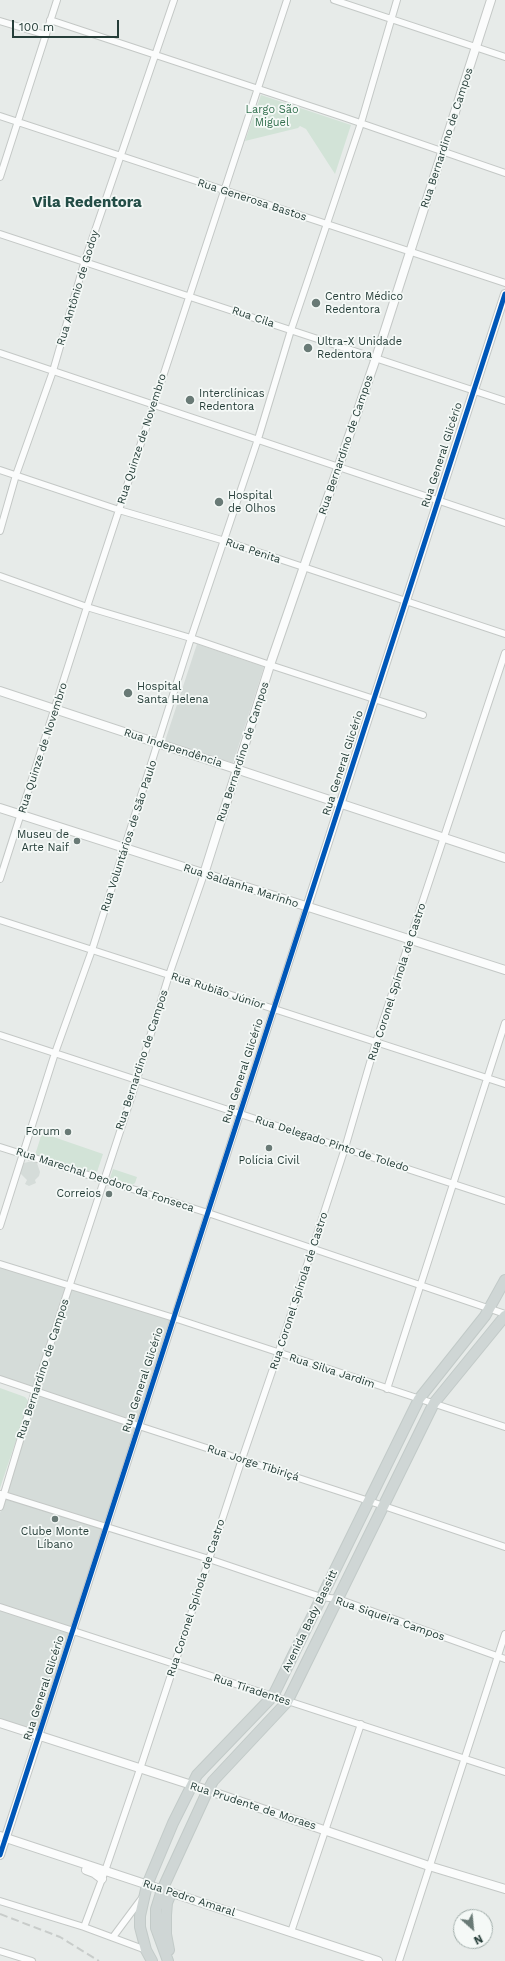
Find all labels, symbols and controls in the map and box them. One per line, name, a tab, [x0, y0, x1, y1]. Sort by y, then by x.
scale bar	[14, 12, 121, 38]
text: 100 m	[19, 20, 54, 34]
street label: Rua Bernardino de Campos	[418, 66, 476, 210]
park label: Largo São Miguel	[246, 103, 298, 129]
street label: Rua Generosa Bastos	[196, 176, 308, 224]
district label: Vila Redentora	[32, 194, 142, 212]
street label: Rua Antônio de Godoy	[54, 229, 102, 347]
place label: Centro Médico Redentora	[325, 290, 403, 316]
marker: Centro Médico Redentora	[310, 297, 322, 309]
street label: Rua Cila	[230, 304, 276, 330]
place label: Ultra-X Unidade Redentora	[317, 335, 402, 361]
marker: Ultra-X Unidade Redentora	[302, 342, 314, 354]
street label: Rua Quinze de Novembro	[115, 372, 169, 506]
street label: Rua Bernardino de Campos	[316, 373, 376, 517]
place label: Interclínicas Redentora	[199, 387, 265, 413]
marker: Interclínicas Redentora	[184, 394, 196, 406]
street label: Rua General Glicério	[419, 401, 465, 509]
place label: Hospital de Olhos	[228, 489, 276, 515]
marker: Hospital de Olhos	[213, 496, 225, 508]
street label: Rua Penita	[224, 535, 282, 567]
place label: Hospital Santa Helena	[137, 680, 209, 706]
street label: Rua Bernardino de Campos	[214, 680, 272, 824]
street label: Rua Quinze de Novembro	[16, 681, 70, 815]
marker: Hospital Santa Helena	[122, 687, 134, 699]
street label: Rua General Glicério	[320, 709, 366, 817]
street label: Rua Independência	[122, 726, 224, 770]
street label: Rua Voluntários de São Paulo	[98, 759, 160, 913]
place label: Museu de Arte Naif	[17, 828, 69, 854]
marker: Museu de Arte Naif	[72, 836, 82, 846]
street label: Rua Saldanha Marinho	[182, 861, 300, 911]
street label: Rua Coronel Spínola de Castro	[365, 902, 429, 1062]
street label: Rua Rubião Júnior	[169, 970, 267, 1012]
street label: Rua Bernardino de Campos	[113, 988, 171, 1132]
street label: Rua General Glicério	[220, 1017, 266, 1125]
street label: Rua Delegado Pinto de Toledo	[253, 1113, 411, 1175]
place label: Forum	[26, 1125, 60, 1139]
marker: Forum	[63, 1127, 73, 1137]
marker: Polícia Civil	[264, 1143, 274, 1153]
street label: Rua Marechal Deodoro da Fonseca	[14, 1145, 196, 1215]
place label: Polícia Civil	[238, 1154, 300, 1168]
place label: Correios	[56, 1187, 101, 1201]
marker: Correios	[104, 1189, 114, 1199]
street label: Rua Coronel Spínola de Castro	[267, 1211, 331, 1371]
street label: Rua Bernardino de Campos	[14, 1297, 72, 1441]
street label: Rua General Glicério	[120, 1326, 166, 1434]
street label: Rua Silva Jardim	[287, 1351, 377, 1391]
street label: Rua Jorge Tibiriçá	[205, 1442, 301, 1484]
marker: Clube Monte Líbano	[50, 1514, 60, 1524]
street label: Rua Coronel Spínola de Castro	[164, 1518, 228, 1678]
place label: Clube Monte Líbano	[21, 1525, 89, 1551]
street label: Avenida Bady Bassitt	[280, 1568, 340, 1674]
street label: Rua Siqueira Campos	[334, 1594, 446, 1644]
street label: Rua General Glicério	[21, 1634, 67, 1742]
street label: Rua Tiradentes	[212, 1671, 292, 1709]
street label: Rua Prudente de Moraes	[188, 1779, 318, 1833]
street label: Rua Pedro Amaral	[141, 1877, 237, 1919]
north arrow	[453, 1909, 493, 1949]
text: N	[472, 1932, 485, 1947]

